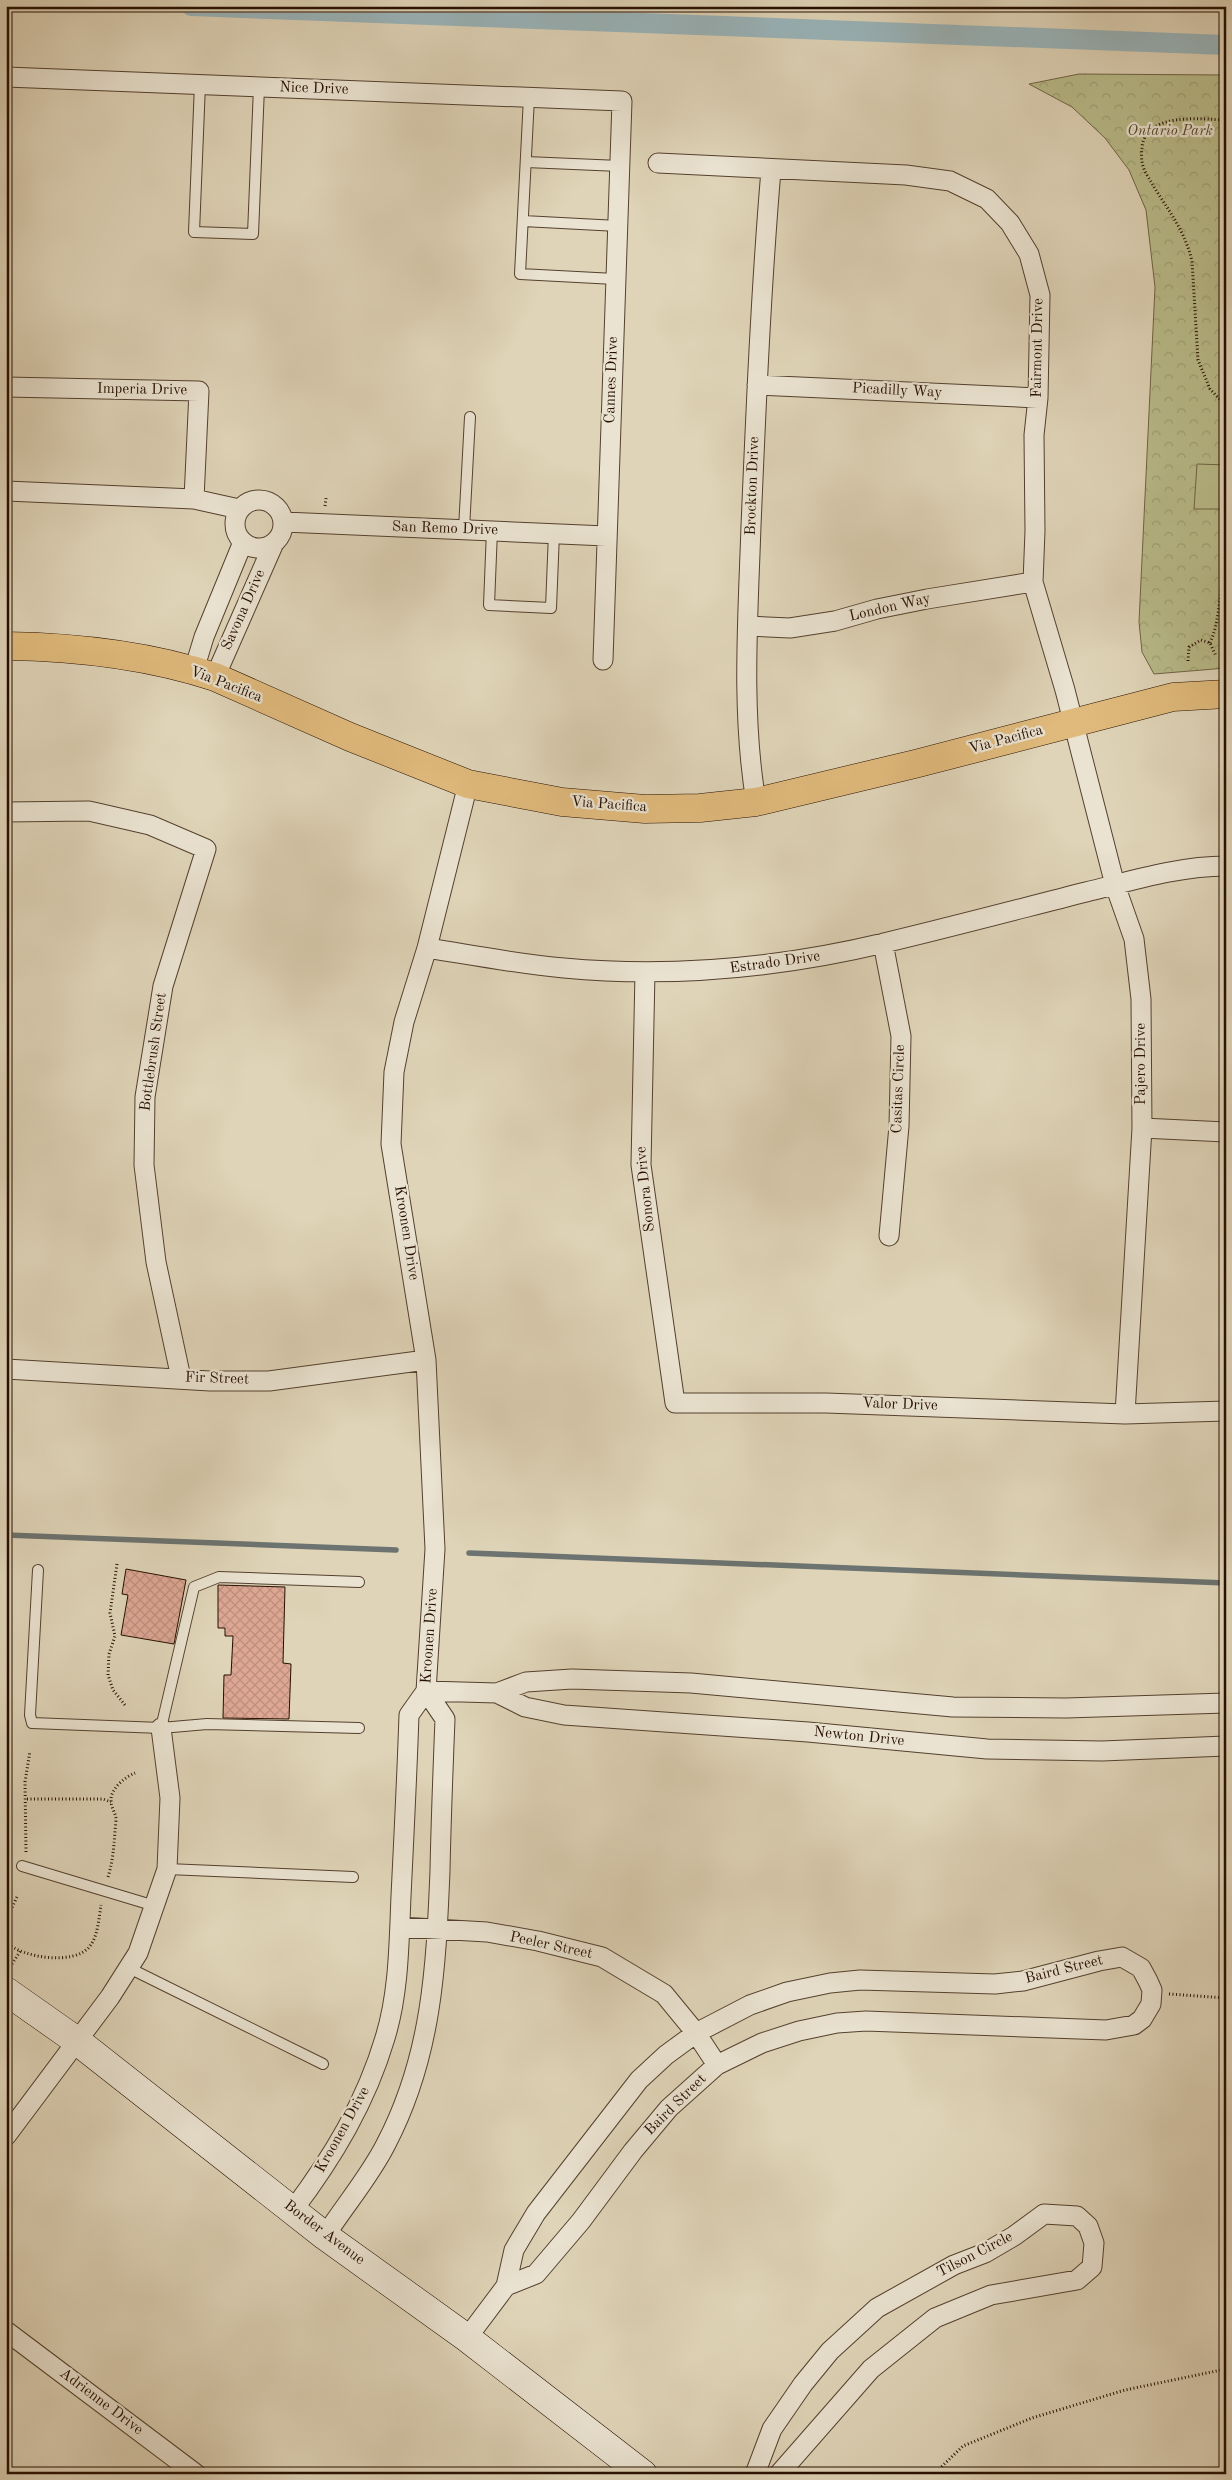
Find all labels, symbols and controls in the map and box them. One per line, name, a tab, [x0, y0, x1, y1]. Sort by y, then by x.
street label: Nice Drive	[279, 80, 349, 98]
park label: Ontario Park	[1127, 124, 1213, 139]
street label: Fairmont Drive	[1030, 298, 1046, 398]
street label: Cannes Drive	[603, 336, 621, 424]
street label: Picadilly Way	[852, 381, 943, 401]
street label: Imperia Drive	[97, 382, 187, 398]
street label: Brockton Drive	[744, 436, 762, 536]
street label: San Remo Drive	[392, 520, 498, 538]
street label: Savona Drive	[220, 567, 269, 653]
street label: London Way	[848, 591, 932, 625]
street label: Via Pacifica	[188, 664, 265, 706]
street label: Via Pacifica	[967, 723, 1045, 757]
street label: Via Pacifica	[571, 795, 648, 815]
street label: Estrado Drive	[729, 949, 821, 977]
street label: Bottlebrush Street	[138, 992, 170, 1112]
street label: Pajero Drive	[1134, 1023, 1149, 1105]
street label: Casitas Circle	[890, 1044, 908, 1134]
street label: Sonora Drive	[634, 1145, 658, 1233]
street label: Kroonen Drive	[391, 1185, 421, 1282]
street label: Fir Street	[185, 1370, 249, 1388]
street label: Valor Drive	[862, 1396, 938, 1414]
street label: Kroonen Drive	[419, 1588, 441, 1684]
street label: Newton Drive	[813, 1725, 905, 1749]
street label: Peeler Street	[508, 1930, 594, 1962]
street label: Baird Street	[1023, 1953, 1105, 1987]
street label: Baird Street	[643, 2072, 709, 2138]
street label: Kroonen Drive	[313, 2084, 373, 2175]
street label: Border Avenue	[281, 2198, 367, 2268]
street label: Tilson Circle	[935, 2229, 1015, 2280]
street label: Adrienne Drive	[57, 2366, 145, 2438]

